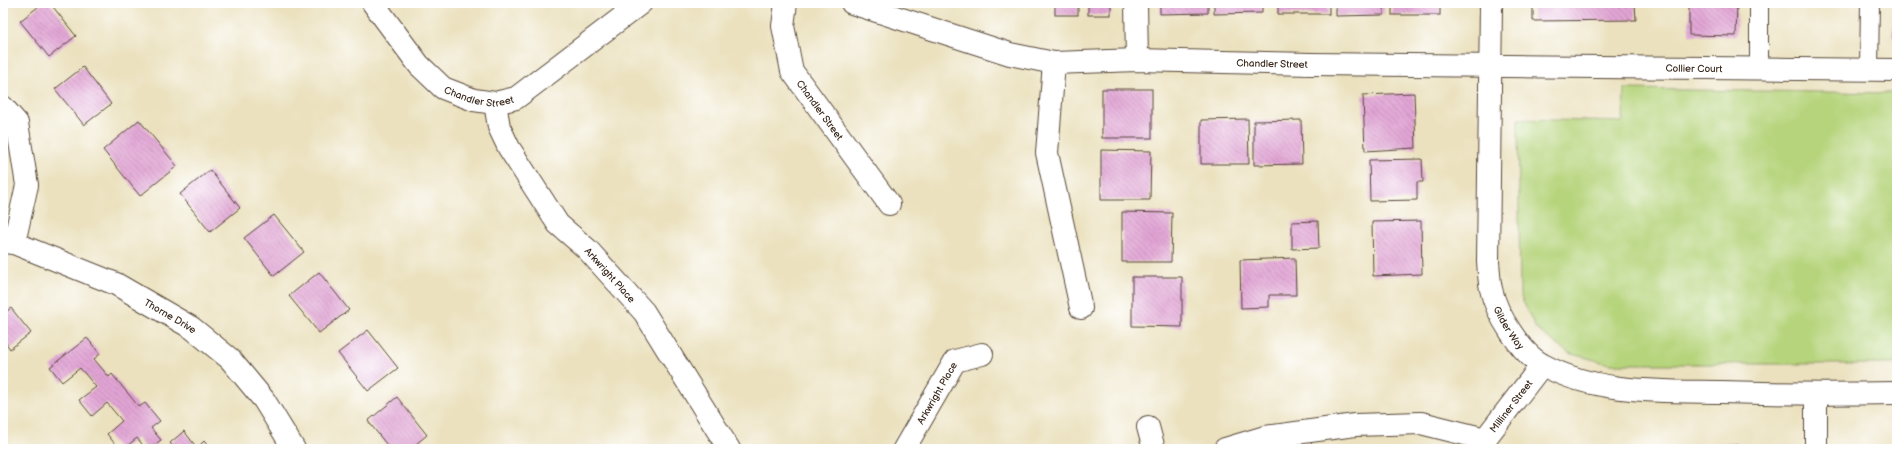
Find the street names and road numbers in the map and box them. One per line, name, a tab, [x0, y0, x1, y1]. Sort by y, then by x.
street label: Chandler Street	[1236, 57, 1308, 71]
street label: Collier Court	[1665, 63, 1722, 75]
street label: Chandler Street	[794, 78, 845, 143]
street label: Chandler Street	[442, 84, 515, 110]
street label: Arkwright Place	[582, 245, 637, 305]
street label: Thorne Drive	[142, 297, 199, 336]
street label: Gilder Way	[1490, 305, 1527, 352]
street label: Arkwright Place	[915, 360, 960, 426]
street label: Milliner Street	[1487, 378, 1535, 435]

